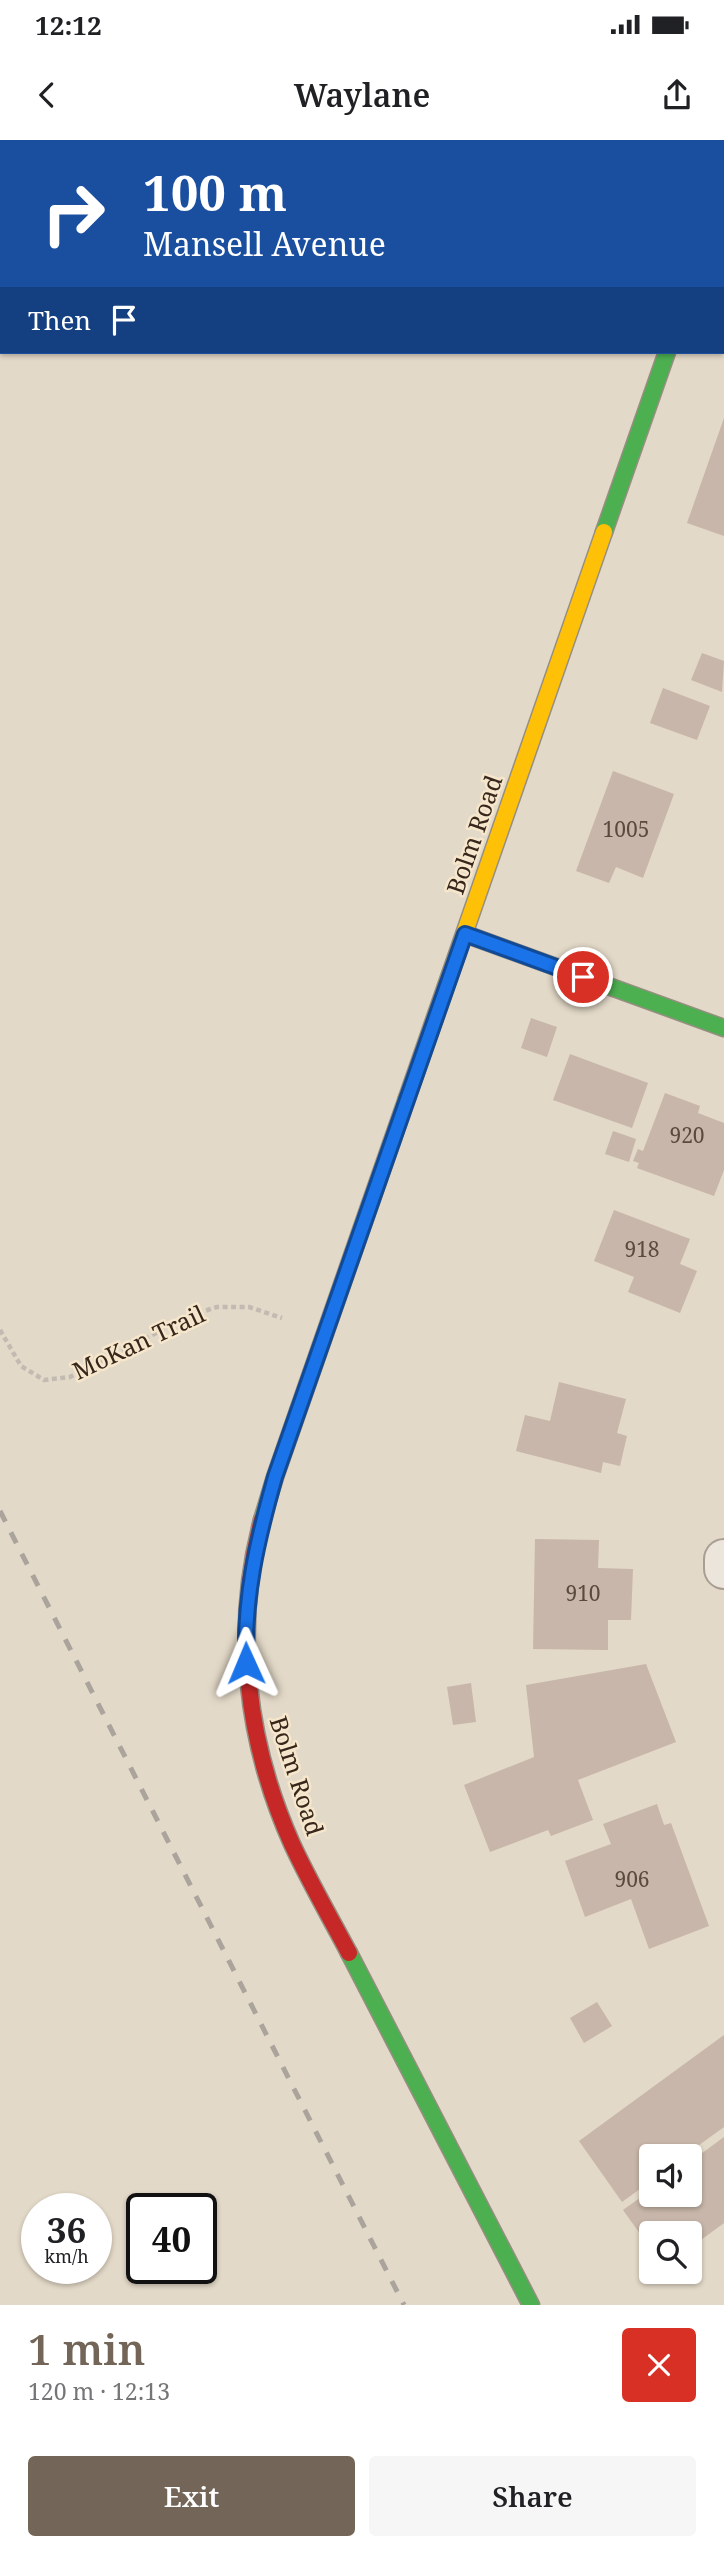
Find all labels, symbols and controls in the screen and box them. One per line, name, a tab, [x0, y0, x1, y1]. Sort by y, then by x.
text: 12:12	[35, 7, 102, 43]
text: Waylane	[294, 73, 430, 116]
icon: back	[28, 76, 66, 114]
icon: share	[658, 76, 696, 114]
text: 100 m	[143, 159, 287, 225]
icon: right	[28, 168, 119, 259]
text: Mansell Avenue	[143, 222, 386, 265]
icon: arrive	[105, 301, 143, 339]
text: Then	[28, 302, 91, 338]
street label: Bolm Road	[438, 770, 509, 898]
house number: 1005	[603, 815, 649, 843]
pin	[553, 947, 613, 1007]
icon: arrive	[564, 958, 602, 996]
house number: 920	[669, 1121, 705, 1149]
house number: 918	[624, 1235, 660, 1263]
street label: MoKan Trail	[67, 1296, 210, 1387]
house number: 910	[565, 1579, 601, 1607]
position arrow	[209, 1626, 283, 1700]
street label: Bolm Road	[263, 1712, 332, 1840]
house number: 906	[614, 1865, 650, 1893]
map controls	[639, 2144, 702, 2284]
button: sound	[639, 2144, 702, 2207]
speed limit sign: 40	[126, 2193, 217, 2284]
text: 36	[47, 2206, 86, 2253]
button: search	[639, 2221, 702, 2284]
text: km/h	[44, 2244, 89, 2268]
text: 1 min	[28, 2320, 145, 2377]
button: close	[622, 2328, 696, 2402]
text: 120 m · 12:13	[28, 2375, 170, 2407]
button: Exit	[28, 2456, 355, 2536]
button: Share	[369, 2456, 696, 2536]

